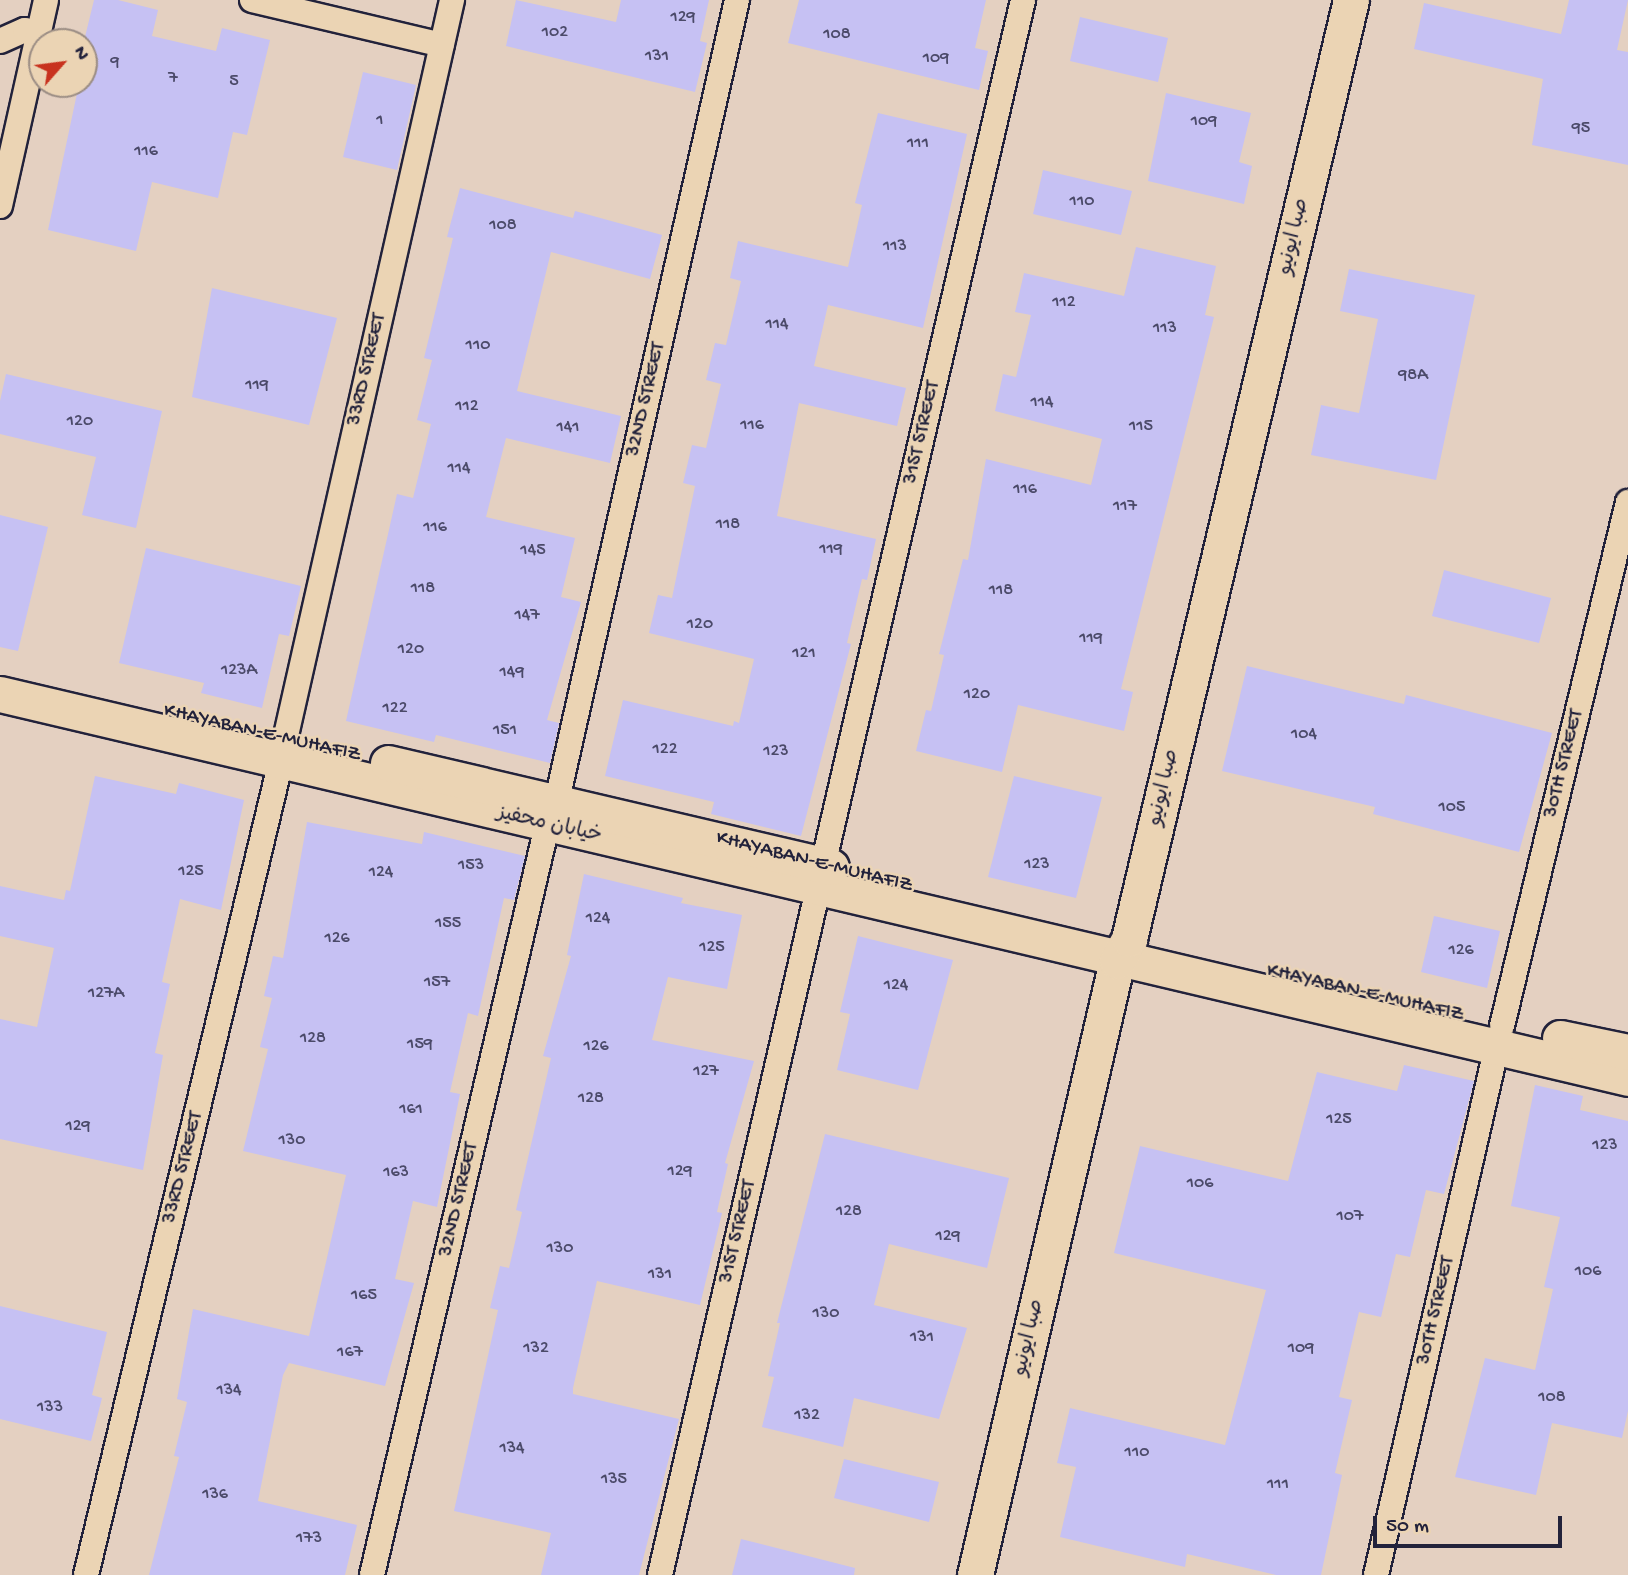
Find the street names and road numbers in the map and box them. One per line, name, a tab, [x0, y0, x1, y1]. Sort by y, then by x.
street label: صبا ایونیو	[1274, 196, 1316, 278]
street label: 33RD STREET	[343, 311, 393, 429]
street label: 32ND STREET	[622, 340, 672, 460]
street label: 31ST STREET	[899, 379, 947, 487]
street label: KHAYABAN-E-MUHAFIZ	[161, 699, 363, 769]
street label: 30TH STREET	[1539, 707, 1591, 821]
street label: صبا ایونیو	[1144, 747, 1186, 829]
street label: خیابان محفیز	[494, 802, 604, 850]
street label: KHAYABAN-E-MUHAFIZ	[713, 826, 915, 900]
street label: KHAYABAN-E-MUHAFIZ	[1264, 959, 1466, 1029]
street label: 33RD STREET	[158, 1109, 210, 1227]
street label: 32ND STREET	[435, 1140, 485, 1260]
street label: 31ST STREET	[715, 1178, 763, 1286]
street label: 30TH STREET	[1412, 1254, 1462, 1368]
street label: صبا ایونیو	[1009, 1297, 1051, 1379]

